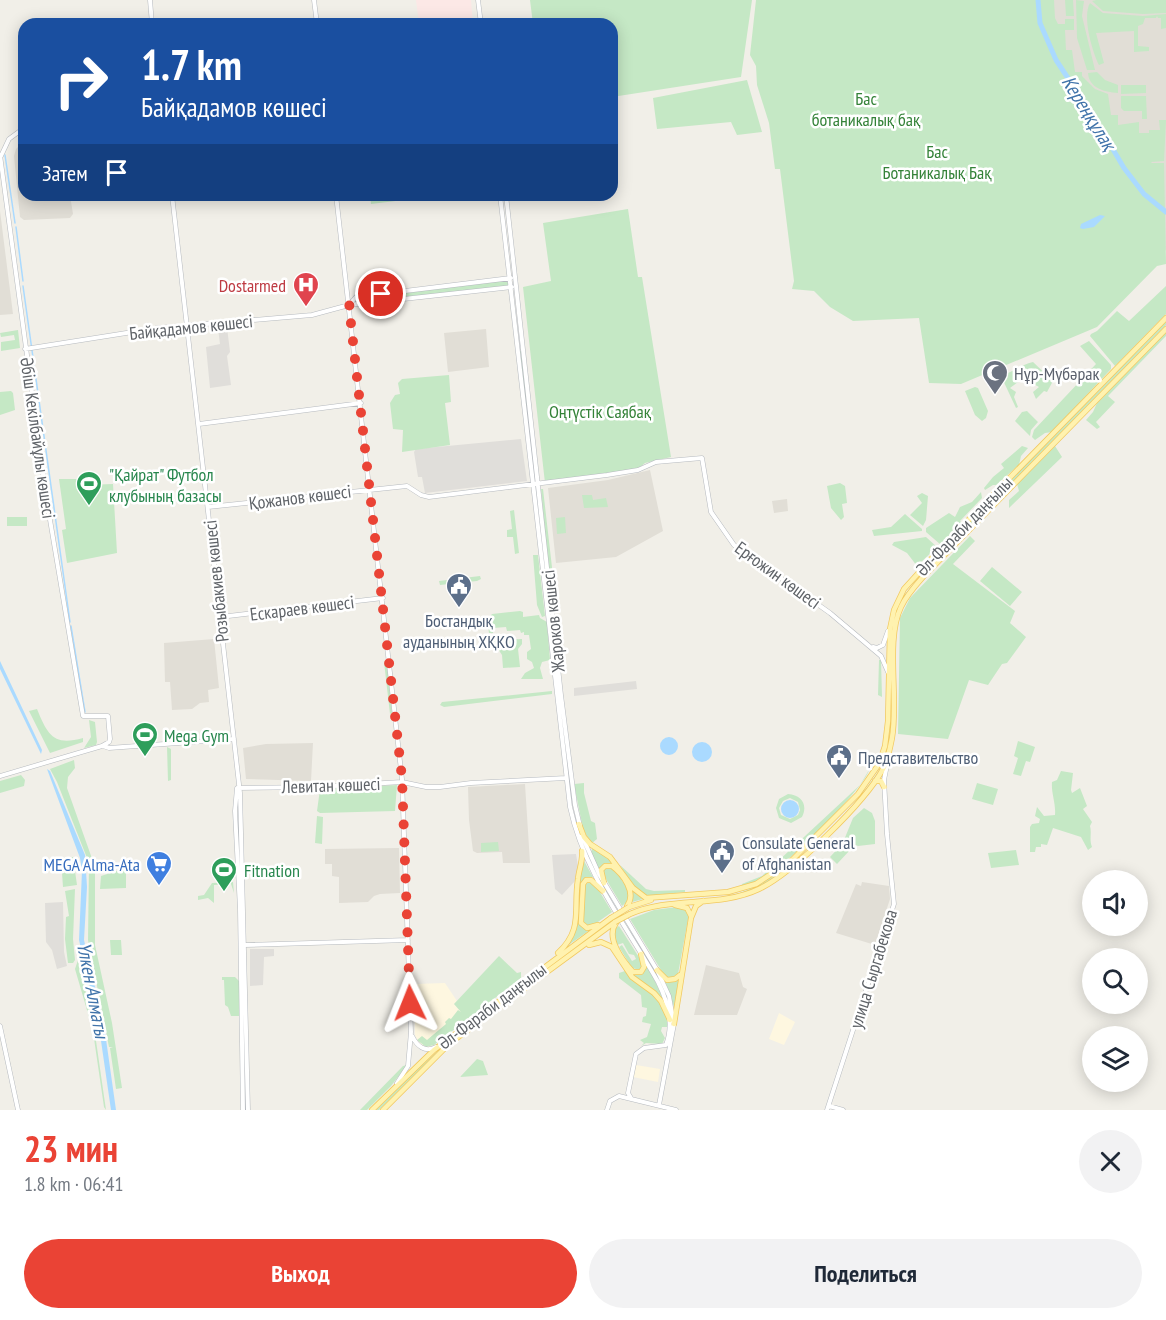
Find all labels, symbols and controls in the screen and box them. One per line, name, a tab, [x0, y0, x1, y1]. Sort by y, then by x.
text: 1.7 km	[141, 37, 242, 92]
icon: right	[42, 42, 120, 120]
water label: Кереңқұлақ	[1056, 71, 1123, 157]
park label: Бас ботаникалық бақ	[812, 87, 921, 131]
text: Байқадамов көшесі	[141, 90, 327, 124]
park label: Бас Ботаникалық Бақ	[882, 140, 992, 184]
icon: arrive	[100, 156, 133, 189]
text: Затем	[42, 159, 88, 187]
pin	[355, 268, 406, 319]
hospital icon: Dostarmed	[291, 270, 321, 308]
place label: Dostarmed	[219, 274, 286, 297]
icon: arrive	[364, 277, 397, 310]
street label: Байқадамов көшесі	[128, 309, 254, 345]
street label: Әбіш Кекілбайұлы көшесі	[15, 356, 61, 520]
mosque icon: Нұр-Мүбәрак	[980, 358, 1010, 396]
place label: Нұр-Мүбәрак	[1014, 362, 1099, 385]
park label: Оңтүстік Саябақ	[549, 400, 652, 423]
place label: "Қайрат" Футбол клубының базасы	[109, 463, 222, 507]
sports icon: "Қайрат" Футбол клубының базасы	[74, 469, 104, 507]
street label: Әл-Фараби даңғылы	[911, 471, 1017, 581]
street label: Қожанов көшесі	[248, 479, 352, 515]
street label: Розыбакиев көшесі	[198, 519, 234, 643]
street label: Ерғожин көшесі	[731, 536, 825, 614]
street label: Жароков көшесі	[536, 569, 570, 674]
public building icon: Бостандық ауданының ХҚКО	[444, 571, 474, 609]
street label: Ескараев көшесі	[249, 590, 355, 626]
place label: Бостандық ауданының ХҚКО	[403, 609, 515, 653]
sports icon: Mega Gym	[130, 720, 160, 758]
place label: Mega Gym	[164, 724, 229, 747]
public building icon: Представительство	[824, 742, 854, 780]
place label: Представительство	[858, 746, 979, 769]
street label: Левитан көшесі	[280, 772, 381, 798]
place label: Consulate General of Afghanistan	[742, 831, 856, 875]
public building icon: Consulate General of Afghanistan	[707, 837, 737, 875]
supermarket icon: MEGA Alma-Ata	[144, 849, 174, 887]
place label: MEGA Alma-Ata	[44, 853, 140, 876]
sports icon: Fitnation	[209, 855, 239, 893]
place label: Fitnation	[244, 859, 300, 882]
map controls	[1082, 870, 1148, 1092]
button: sound	[1082, 870, 1148, 936]
street label: улица Сыргабекова	[844, 907, 902, 1031]
water label: Үлкен Алматы	[71, 940, 115, 1042]
button: search	[1082, 948, 1148, 1014]
street label: Әл-Фараби даңғылы	[433, 958, 551, 1054]
position arrow	[378, 971, 442, 1035]
button: layers	[1082, 1026, 1148, 1092]
text: 23 мин	[24, 1125, 118, 1172]
button: close	[1079, 1130, 1142, 1193]
text: 1.8 km · 06:41	[24, 1171, 123, 1197]
button: Выход	[24, 1239, 577, 1308]
button: Поделиться	[589, 1239, 1142, 1308]

